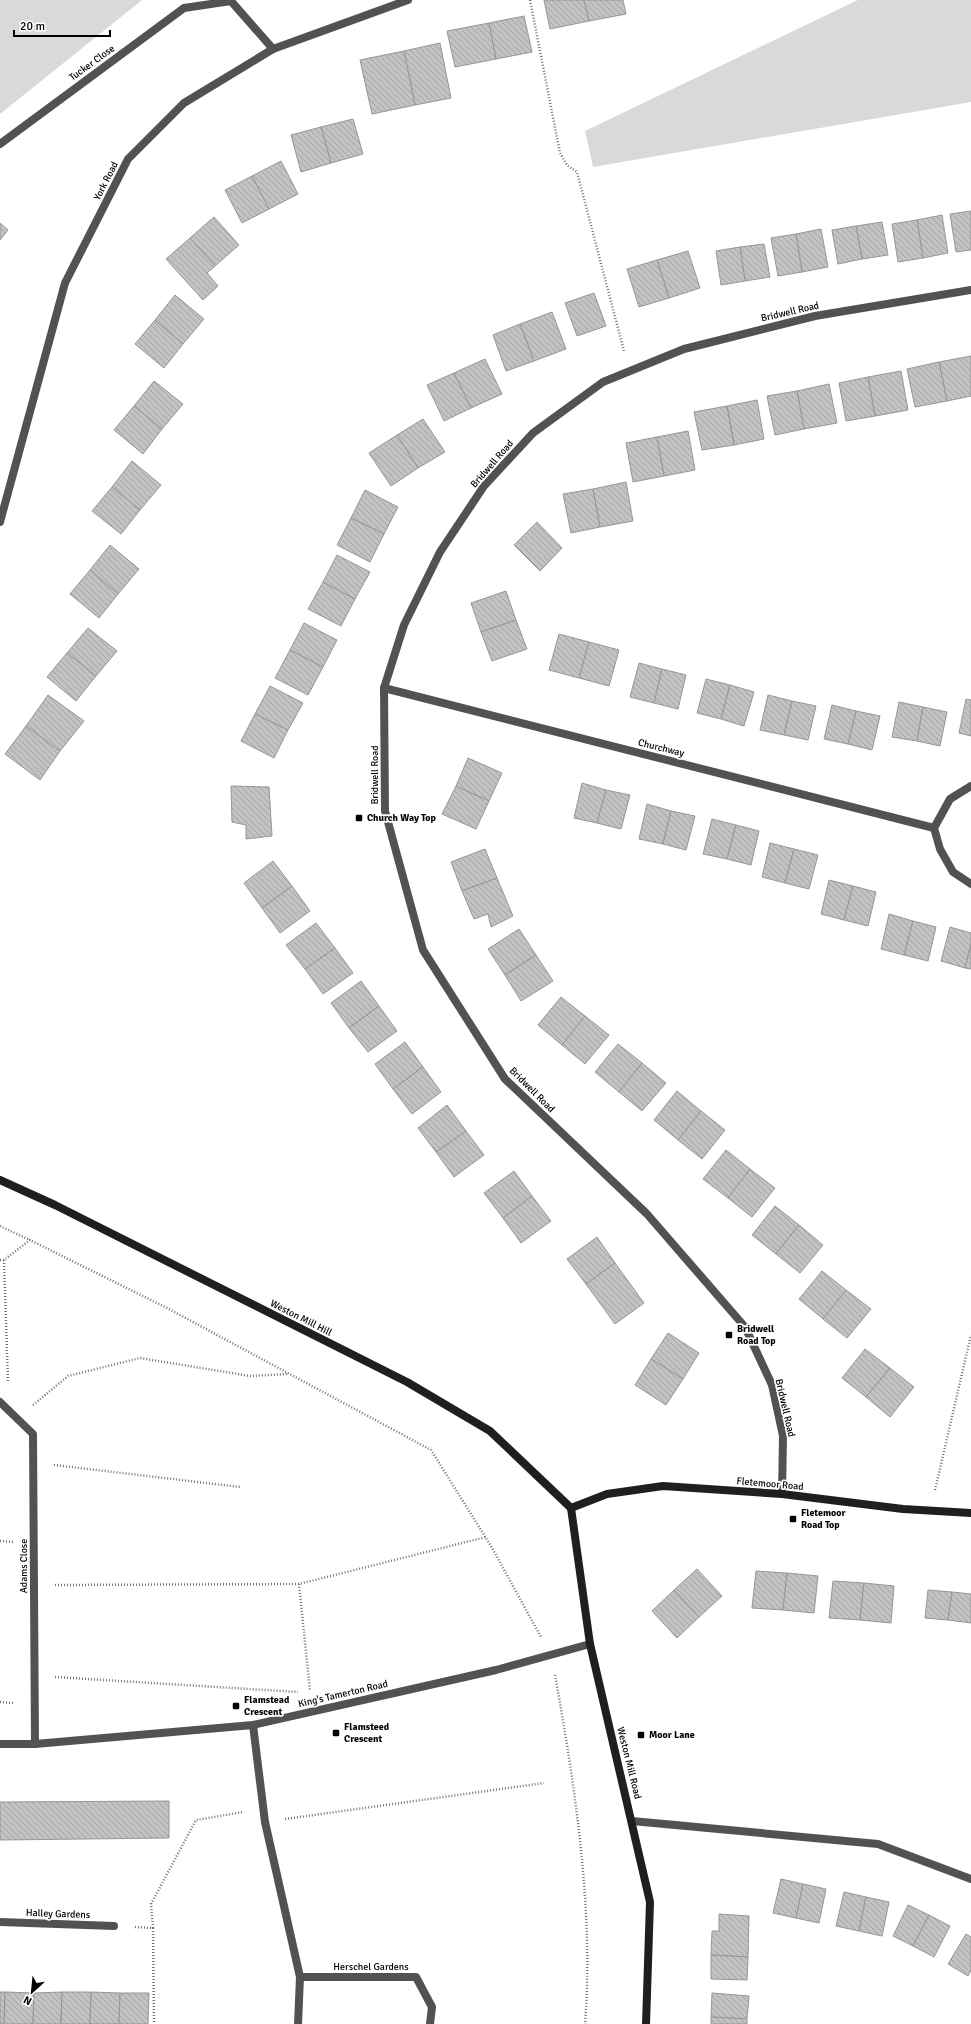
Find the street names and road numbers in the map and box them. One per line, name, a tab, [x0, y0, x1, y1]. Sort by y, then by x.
street label: Tucker Close	[67, 42, 117, 84]
street label: York Road	[91, 160, 121, 202]
street label: Bridwell Road	[760, 299, 820, 325]
street label: Bridwell Road	[468, 438, 516, 490]
street label: Churchway	[637, 736, 686, 760]
street label: Bridwell Road	[369, 745, 381, 805]
street label: Bridwell Road	[507, 1065, 557, 1115]
street label: Weston Mill Hill	[268, 1297, 334, 1339]
street label: Bridwell Road	[772, 1378, 798, 1438]
street label: Fletemoor Road	[736, 1475, 804, 1493]
street label: Adams Close	[18, 1539, 30, 1593]
street label: King's Tamerton Road	[297, 1678, 389, 1710]
street label: Weston Mill Road	[614, 1726, 644, 1800]
street label: Halley Gardens	[26, 1907, 91, 1921]
street label: Herschel Gardens	[333, 1961, 409, 1973]

